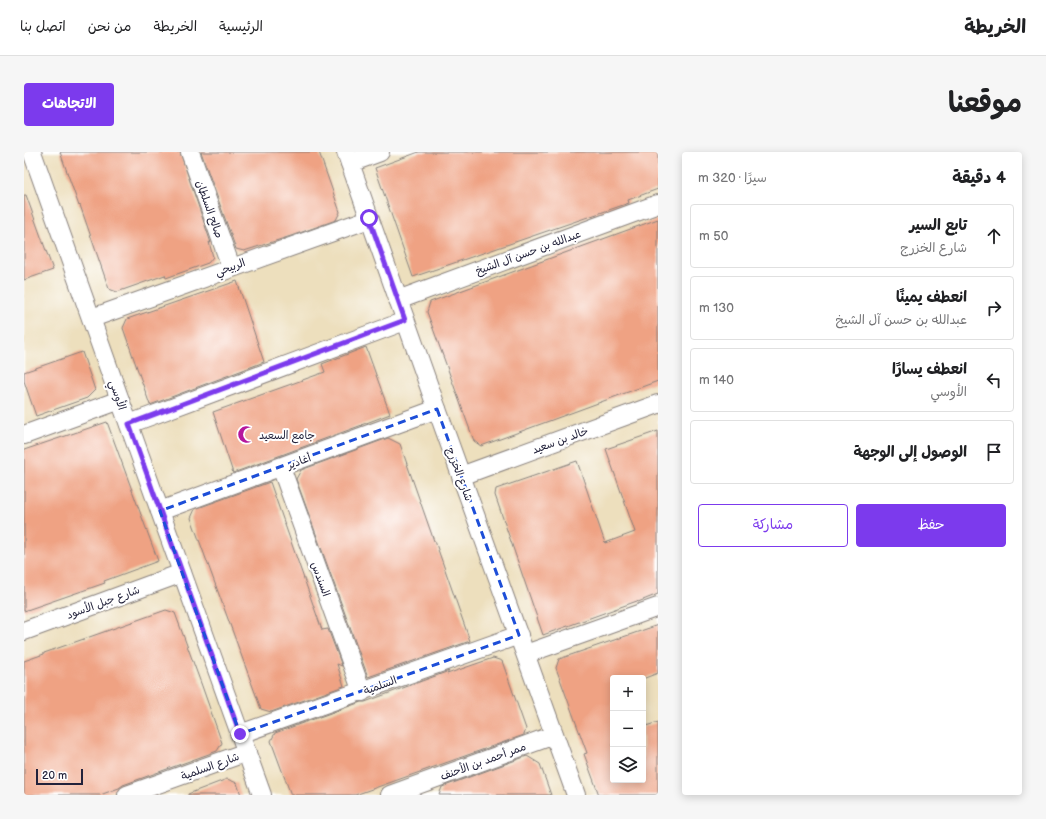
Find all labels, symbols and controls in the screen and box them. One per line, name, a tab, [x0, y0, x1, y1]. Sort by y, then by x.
text: الخريطة	[964, 16, 1026, 39]
text: اتصل بنا	[20, 18, 66, 35]
text: من نحن	[88, 18, 131, 35]
text: الخريطة	[153, 18, 197, 35]
text: الرئيسية	[219, 18, 263, 35]
button: الاتجاهات	[24, 83, 114, 126]
text: موقعنا	[948, 87, 1022, 120]
text: 4 دقيقة	[952, 168, 1006, 188]
text: سيرًا · 320 m	[698, 170, 767, 186]
street label: صالح السلطان	[192, 179, 226, 240]
route start	[360, 209, 378, 227]
text: تابع السير	[909, 216, 967, 235]
icon: ahead	[983, 225, 1005, 247]
street label: عبدالله بن حسن آل الشيخ	[474, 227, 583, 279]
text: 50 m	[699, 228, 728, 244]
text: شارع الخزرج	[900, 240, 967, 256]
street label: الربيحي	[213, 256, 248, 283]
text: انعطف يمينًا	[896, 288, 967, 307]
icon: right	[983, 297, 1005, 319]
text: 130 m	[699, 300, 734, 316]
text: عبدالله بن حسن آل الشيخ	[836, 312, 967, 328]
text: انعطف يسارًا	[892, 360, 967, 379]
icon: left	[983, 369, 1005, 391]
text: 140 m	[699, 372, 734, 388]
street label: الأوسي	[103, 378, 130, 413]
text: الأوسي	[931, 384, 967, 400]
street label: خالد بن سعيد	[530, 424, 590, 458]
mosque icon: جامع السعيد	[236, 425, 256, 445]
place label: جامع السعيد	[259, 429, 315, 444]
icon: arrive	[983, 441, 1005, 463]
text: الوصول إلى الوجهة	[853, 443, 967, 462]
street label: شارع الخزرج	[442, 445, 475, 504]
street label: أغادير	[285, 451, 313, 472]
button: مشاركة	[698, 504, 848, 547]
button: حفظ	[856, 504, 1006, 547]
street label: السندس	[308, 560, 333, 598]
street label: شارع جبل الأسود	[65, 582, 142, 624]
street label: السلمية	[362, 673, 399, 697]
map controls	[610, 675, 646, 783]
button: +	[610, 675, 646, 711]
button: −	[610, 711, 646, 747]
route end	[231, 725, 249, 743]
street label: ممر أحمد بن الأحنف	[438, 739, 528, 784]
button: layers	[610, 747, 646, 783]
street label: شارع السلمية	[179, 750, 242, 785]
scale bar	[36, 767, 83, 786]
text: 20 m	[42, 769, 67, 782]

